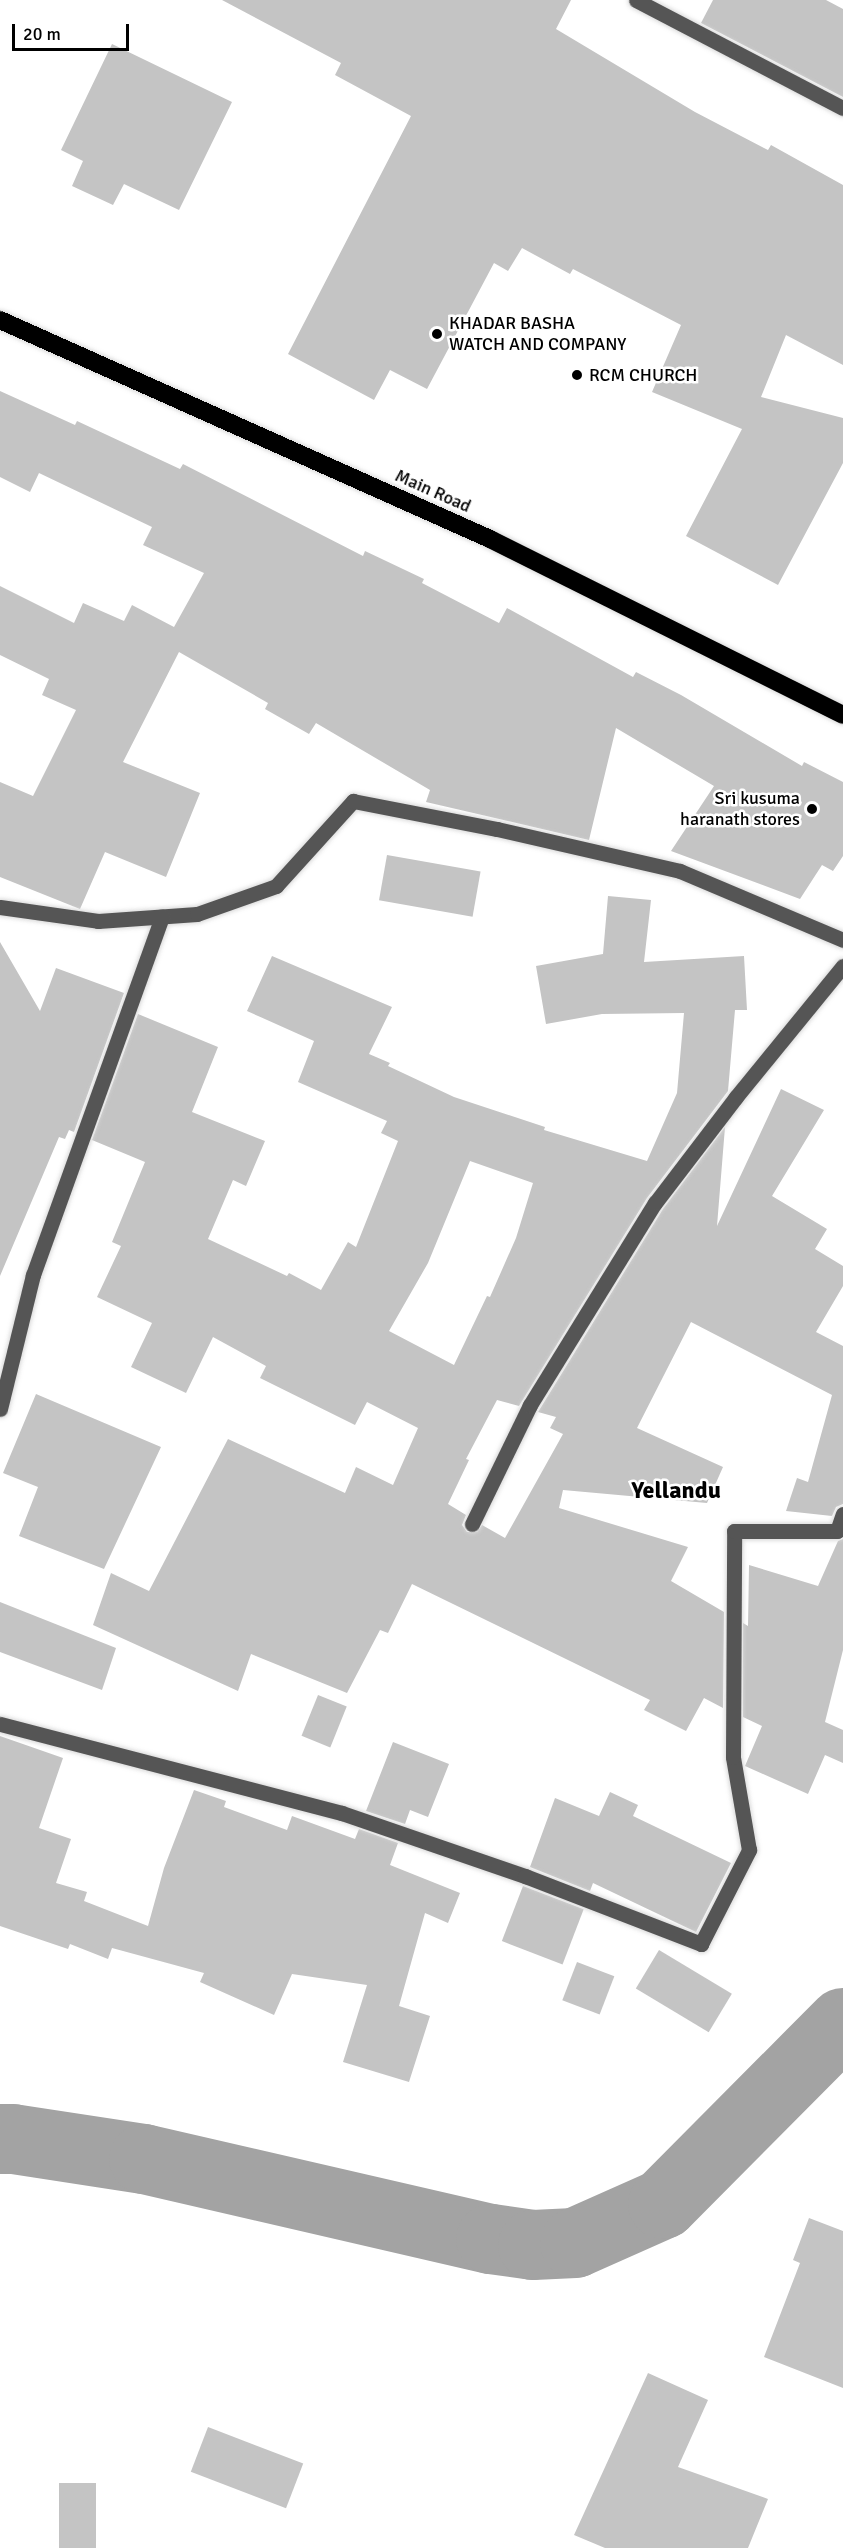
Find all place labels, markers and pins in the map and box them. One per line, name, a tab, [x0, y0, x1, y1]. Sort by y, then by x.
place label: KHADAR BASHA WATCH AND COMPANY	[449, 313, 626, 356]
marker: KHADAR BASHA WATCH AND COMPANY	[430, 327, 444, 341]
place label: RCM CHURCH	[589, 364, 697, 386]
marker: RCM CHURCH	[570, 368, 584, 382]
place label: Sri kusuma haranath stores	[680, 788, 800, 830]
marker: Sri kusuma haranath stores	[805, 802, 819, 816]

